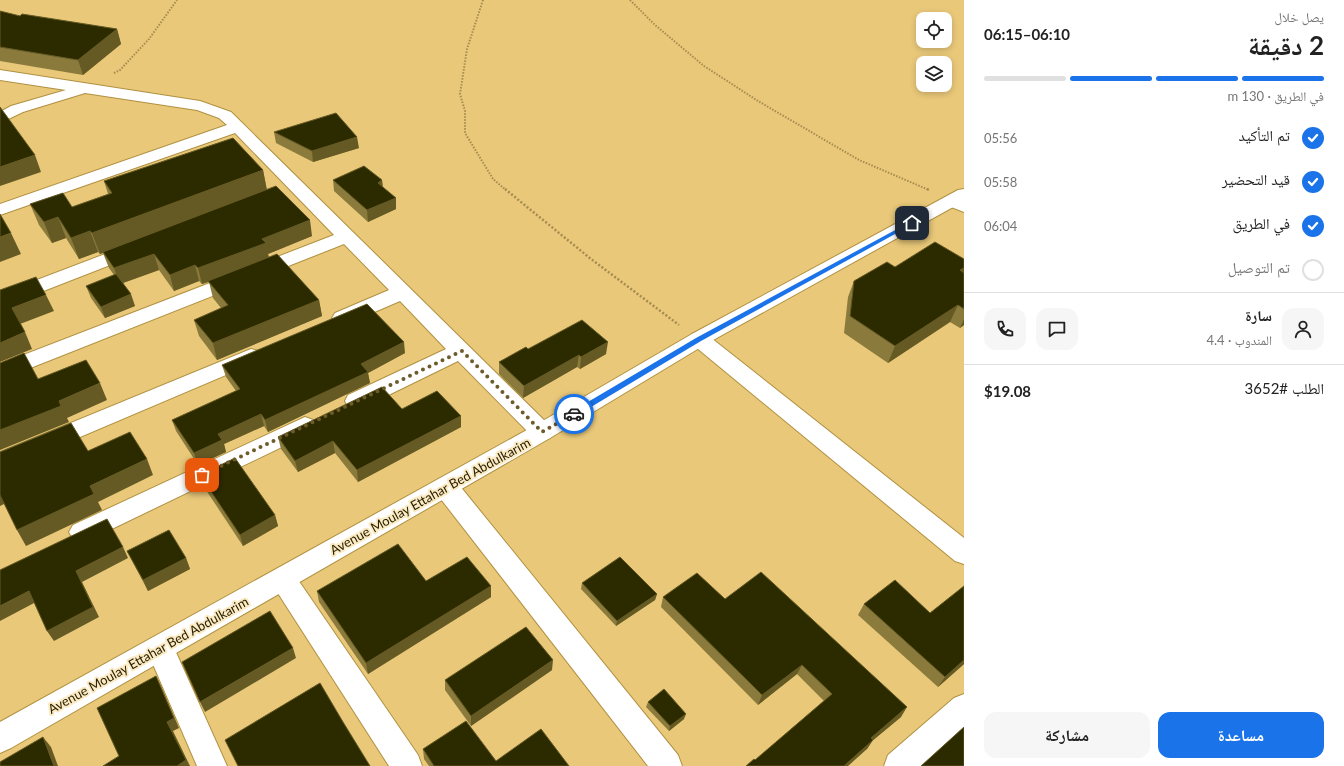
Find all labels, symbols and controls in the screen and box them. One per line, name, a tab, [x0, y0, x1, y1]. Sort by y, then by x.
text: يصل خلال	[1274, 9, 1324, 25]
map controls	[916, 12, 952, 92]
button: locate	[916, 12, 952, 48]
text: 06:10–06:15	[984, 25, 1070, 43]
text: 2 دقيقة	[1248, 29, 1324, 61]
button: layers	[916, 56, 952, 92]
text: في الطريق · 130 m	[1228, 88, 1324, 104]
text: تم التأكيد	[1238, 126, 1290, 144]
icon: check	[1302, 127, 1324, 149]
text: 05:56	[984, 130, 1017, 146]
text: قيد التحضير	[1222, 170, 1290, 188]
icon: check	[1302, 171, 1324, 193]
text: 05:58	[984, 174, 1017, 190]
pin	[895, 206, 929, 240]
icon: home	[901, 212, 923, 234]
text: في الطريق	[1233, 214, 1290, 232]
icon: check	[1302, 215, 1324, 237]
text: 06:04	[984, 218, 1017, 234]
text: تم التوصيل	[1228, 258, 1290, 276]
text: سارة	[1245, 306, 1272, 324]
button: phone	[984, 308, 1026, 350]
button: chat	[1036, 308, 1078, 350]
button: person	[1282, 308, 1324, 350]
text: المندوب · 4.4	[1207, 332, 1272, 348]
text: الطلب #3652	[1245, 379, 1324, 397]
text: $19.08	[984, 382, 1031, 400]
courier	[554, 394, 594, 434]
icon: car	[563, 403, 585, 425]
street label: Avenue Moulay Ettahar Bed Abdulkarim	[327, 434, 533, 558]
pin	[185, 458, 219, 492]
icon: bag	[191, 464, 213, 486]
street label: Avenue Moulay Ettahar Bed Abdulkarim	[45, 593, 251, 717]
button: مشاركة	[984, 712, 1150, 758]
button: مساعدة	[1158, 712, 1324, 758]

